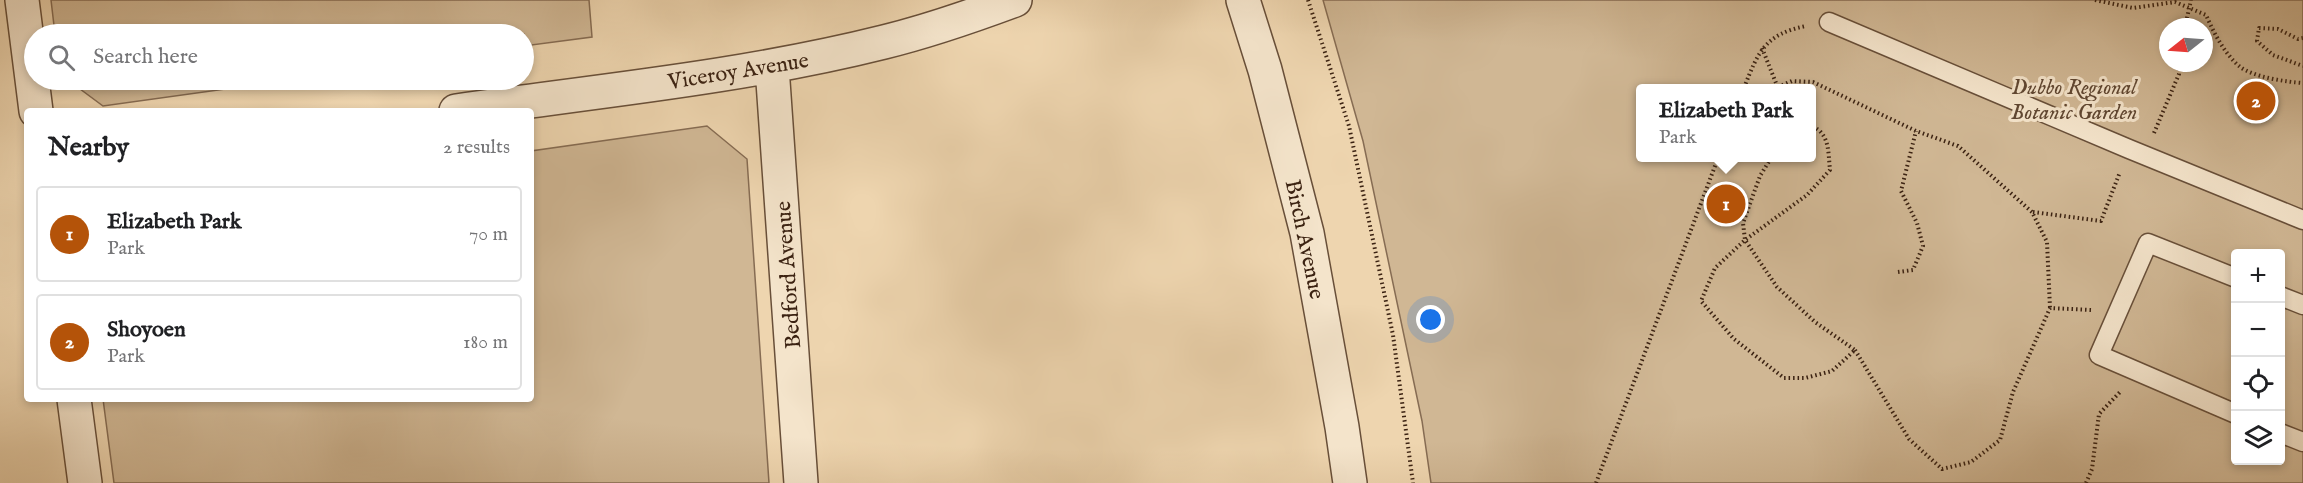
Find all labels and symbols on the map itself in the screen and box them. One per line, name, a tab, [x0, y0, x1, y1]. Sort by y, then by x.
north arrow	[2159, 18, 2213, 72]
street label: Viceroy Avenue	[665, 47, 811, 97]
park label: Dubbo Regional Botanic Garden	[2011, 74, 2138, 127]
pin: 2	[2236, 78, 2276, 124]
street label: Birch Avenue	[1278, 177, 1330, 302]
pin: 1	[1706, 182, 1746, 226]
street label: Bedford Avenue	[770, 200, 808, 350]
your location	[1416, 305, 1445, 334]

